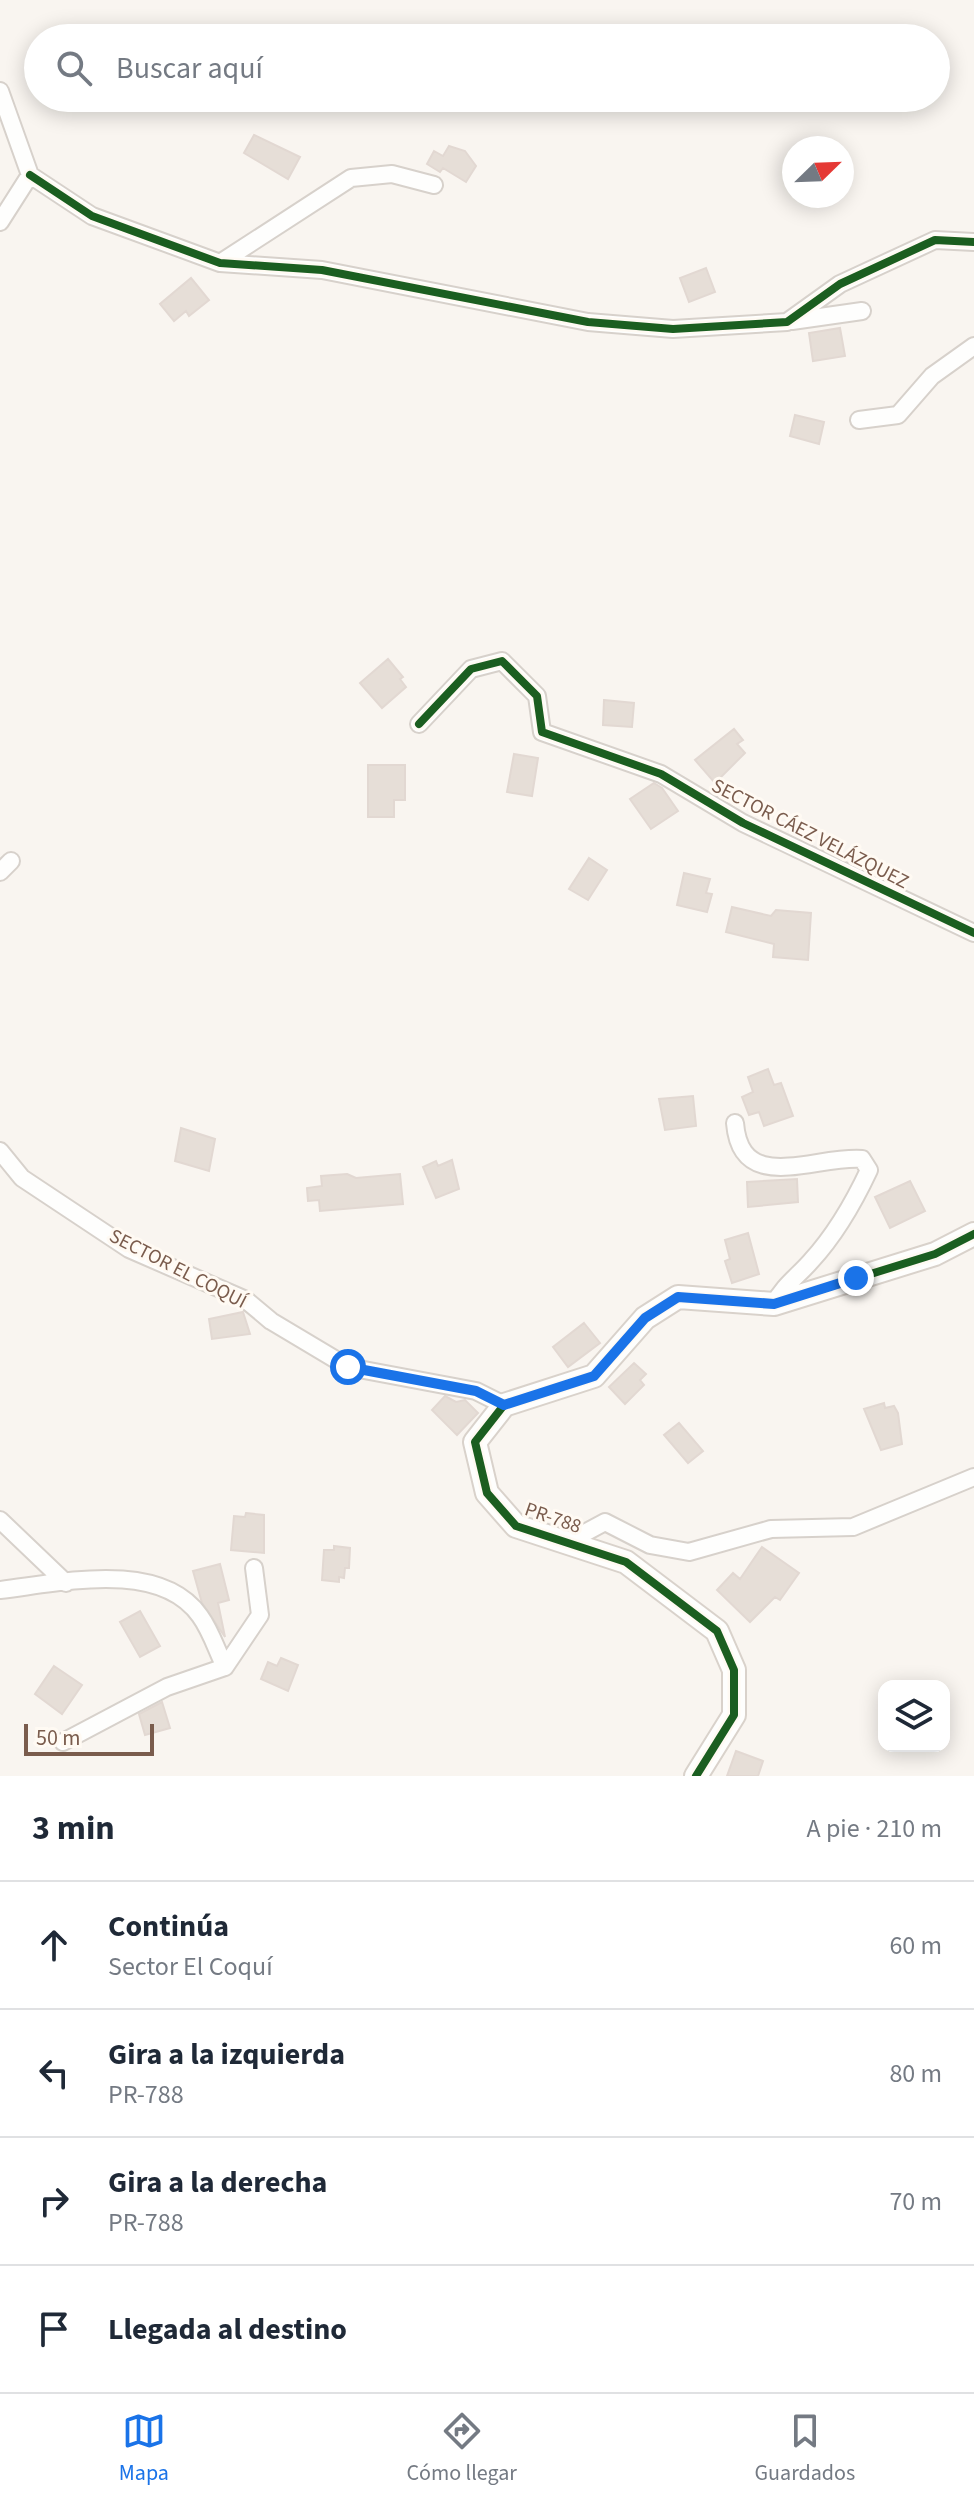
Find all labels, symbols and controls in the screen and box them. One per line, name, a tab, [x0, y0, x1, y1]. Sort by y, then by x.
search box	[24, 24, 950, 112]
icon: search	[52, 46, 96, 90]
text: Buscar aquí	[116, 47, 263, 90]
north arrow	[782, 136, 854, 208]
street label: SECTOR CÁEZ VELÁZQUEZ	[707, 772, 913, 896]
street label: SECTOR EL COQUÍ	[104, 1222, 252, 1316]
route end	[838, 1260, 874, 1296]
route start	[330, 1349, 366, 1385]
street label: PR-788	[521, 1495, 585, 1541]
map controls	[878, 1680, 950, 1752]
button: layers	[878, 1680, 950, 1752]
scale bar	[24, 1720, 154, 1756]
text: 50 m	[36, 1722, 81, 1754]
text: 3 min	[32, 1804, 115, 1853]
text: A pie · 210 m	[807, 1810, 942, 1847]
text: Continúa	[108, 1905, 229, 1948]
icon: ahead	[32, 1923, 76, 1967]
text: 60 m	[889, 1927, 942, 1964]
text: Sector El Coquí	[108, 1948, 273, 1985]
text: Gira a la izquierda	[108, 2033, 345, 2076]
icon: left	[32, 2051, 76, 2095]
text: 80 m	[889, 2055, 942, 2092]
text: PR-788	[108, 2076, 184, 2113]
text: Gira a la derecha	[108, 2161, 327, 2204]
icon: right	[32, 2179, 76, 2223]
text: 70 m	[889, 2183, 942, 2220]
text: PR-788	[108, 2204, 184, 2241]
icon: arrive	[32, 2307, 76, 2351]
text: Llegada al destino	[108, 2308, 347, 2351]
tab: Mapa	[119, 2409, 169, 2489]
tab: Cómo llegar	[406, 2409, 517, 2489]
tab: Guardados	[755, 2409, 855, 2489]

